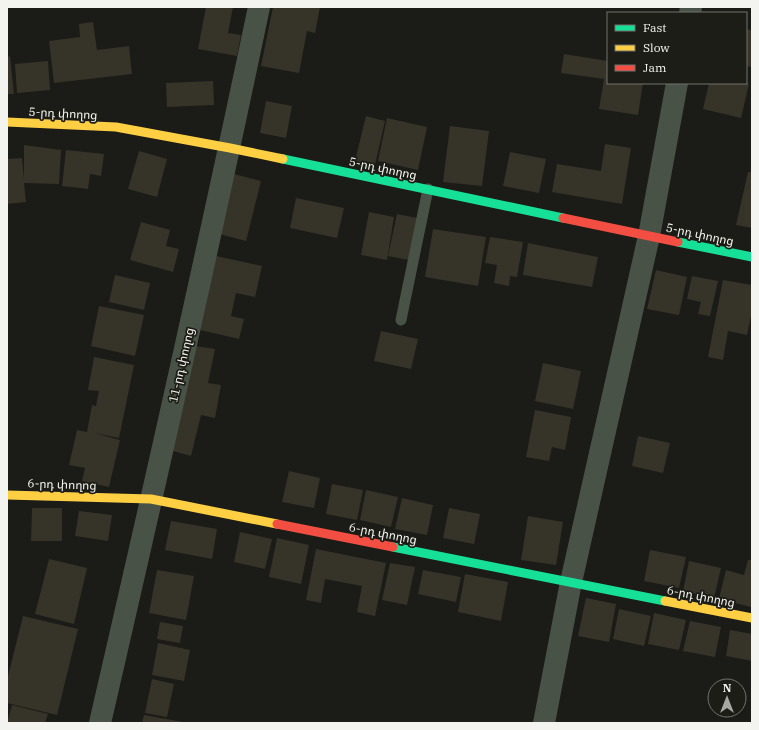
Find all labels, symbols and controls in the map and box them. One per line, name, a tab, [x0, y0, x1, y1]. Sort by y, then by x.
legend	[607, 12, 747, 84]
text: Fast	[643, 20, 667, 35]
text: Slow	[643, 40, 670, 55]
text: Jam	[643, 60, 667, 75]
street label: 5-րդ փողոց	[28, 104, 98, 122]
street label: 5-րդ փողոց	[348, 153, 418, 183]
street label: 5-րդ փողոց	[665, 219, 735, 249]
street label: 11-րդ փողոց	[165, 326, 197, 404]
street label: 6-րդ փողոց	[27, 475, 97, 493]
street label: 6-րդ փողոց	[348, 519, 418, 547]
street label: 6-րդ փողոց	[666, 582, 736, 610]
north arrow	[707, 678, 747, 718]
text: N	[723, 681, 732, 695]

